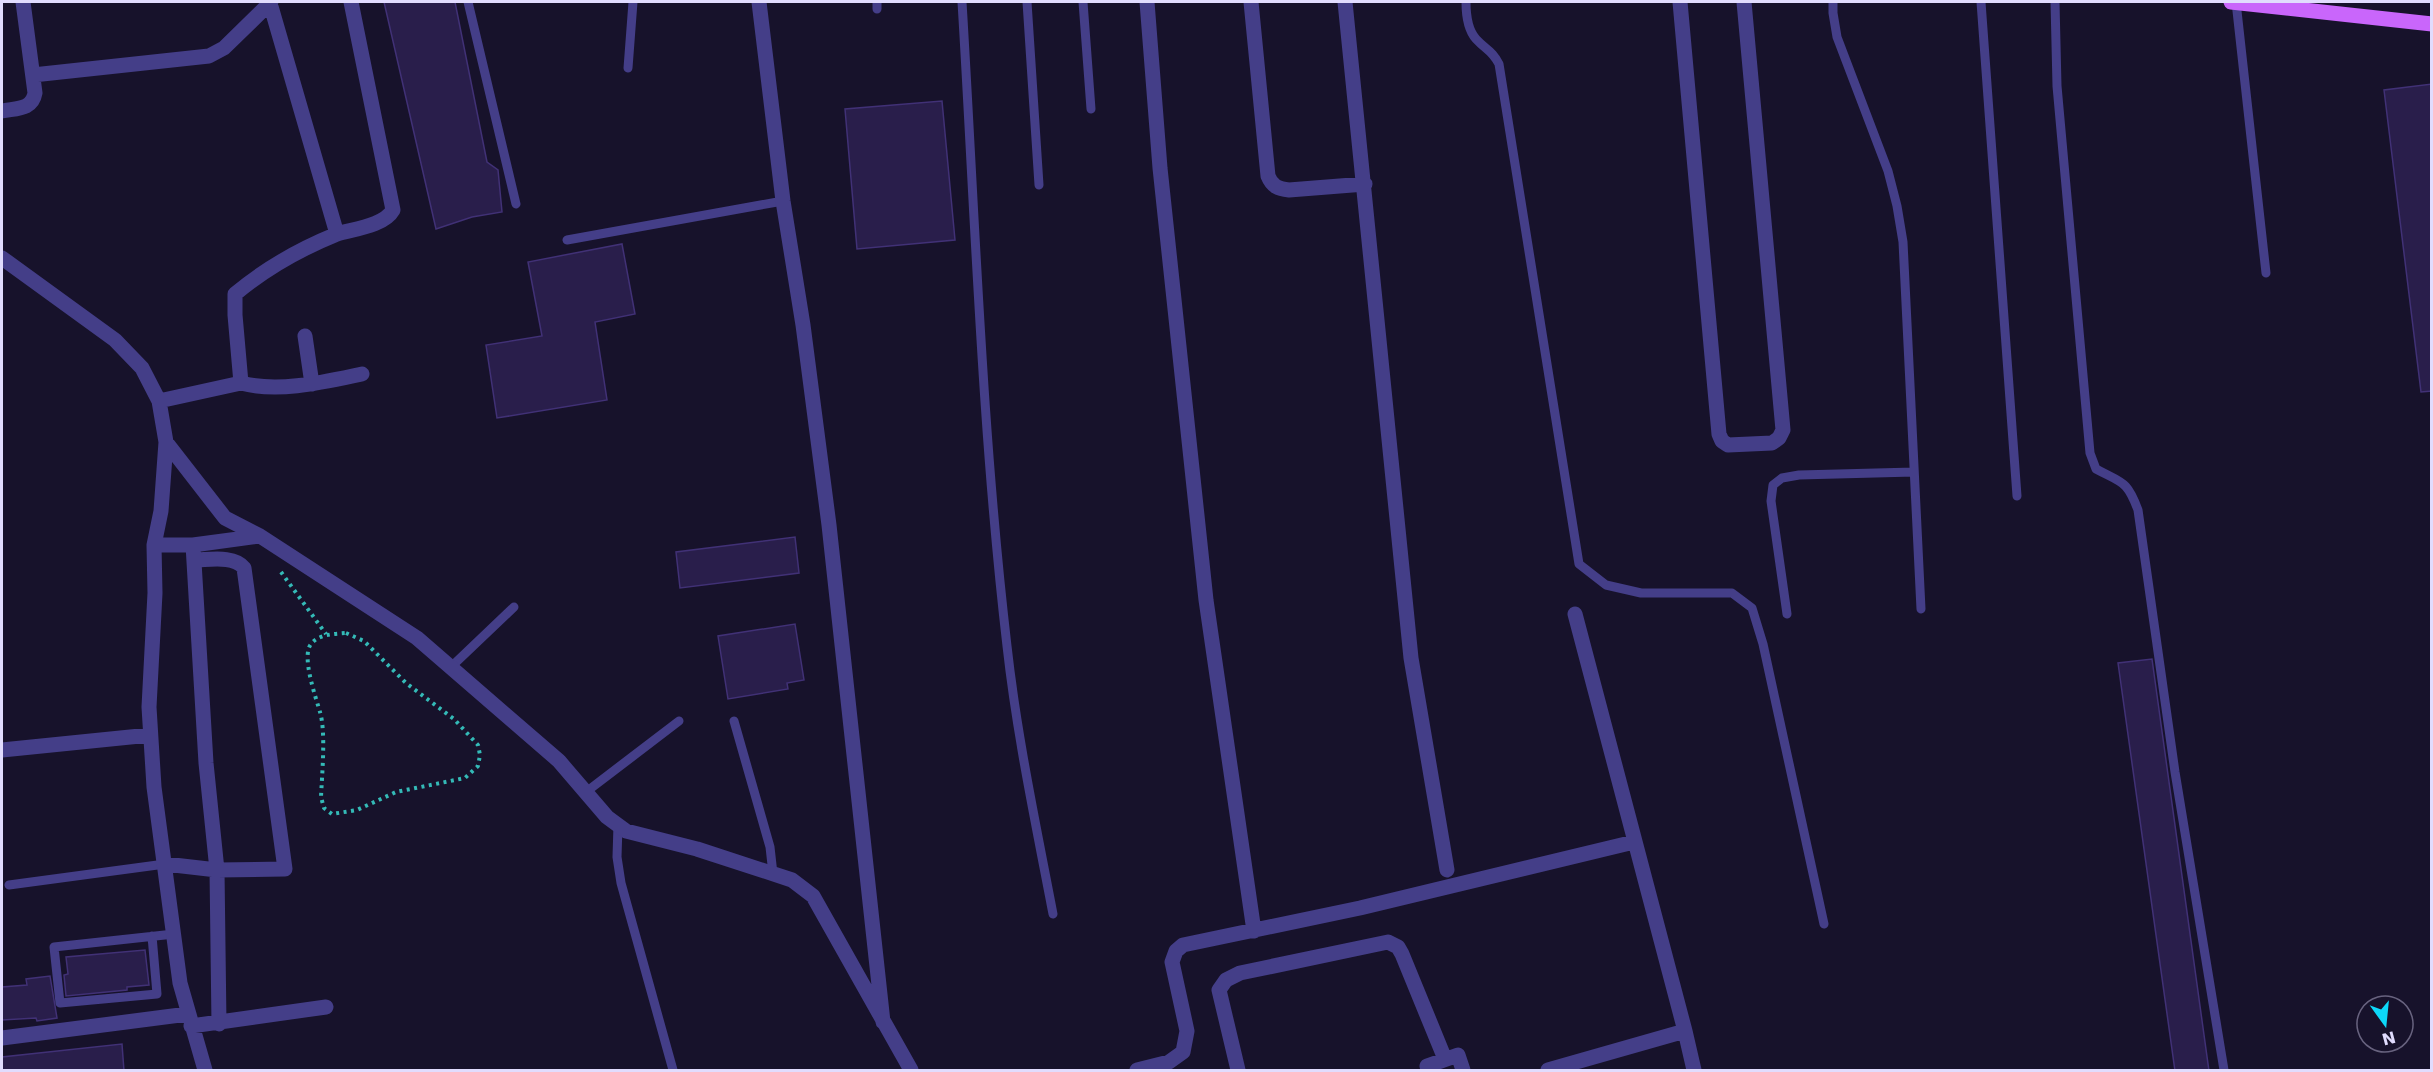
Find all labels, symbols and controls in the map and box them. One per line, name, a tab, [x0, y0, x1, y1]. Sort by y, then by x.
north arrow	[2355, 994, 2415, 1054]
text: N	[2380, 1027, 2398, 1049]

